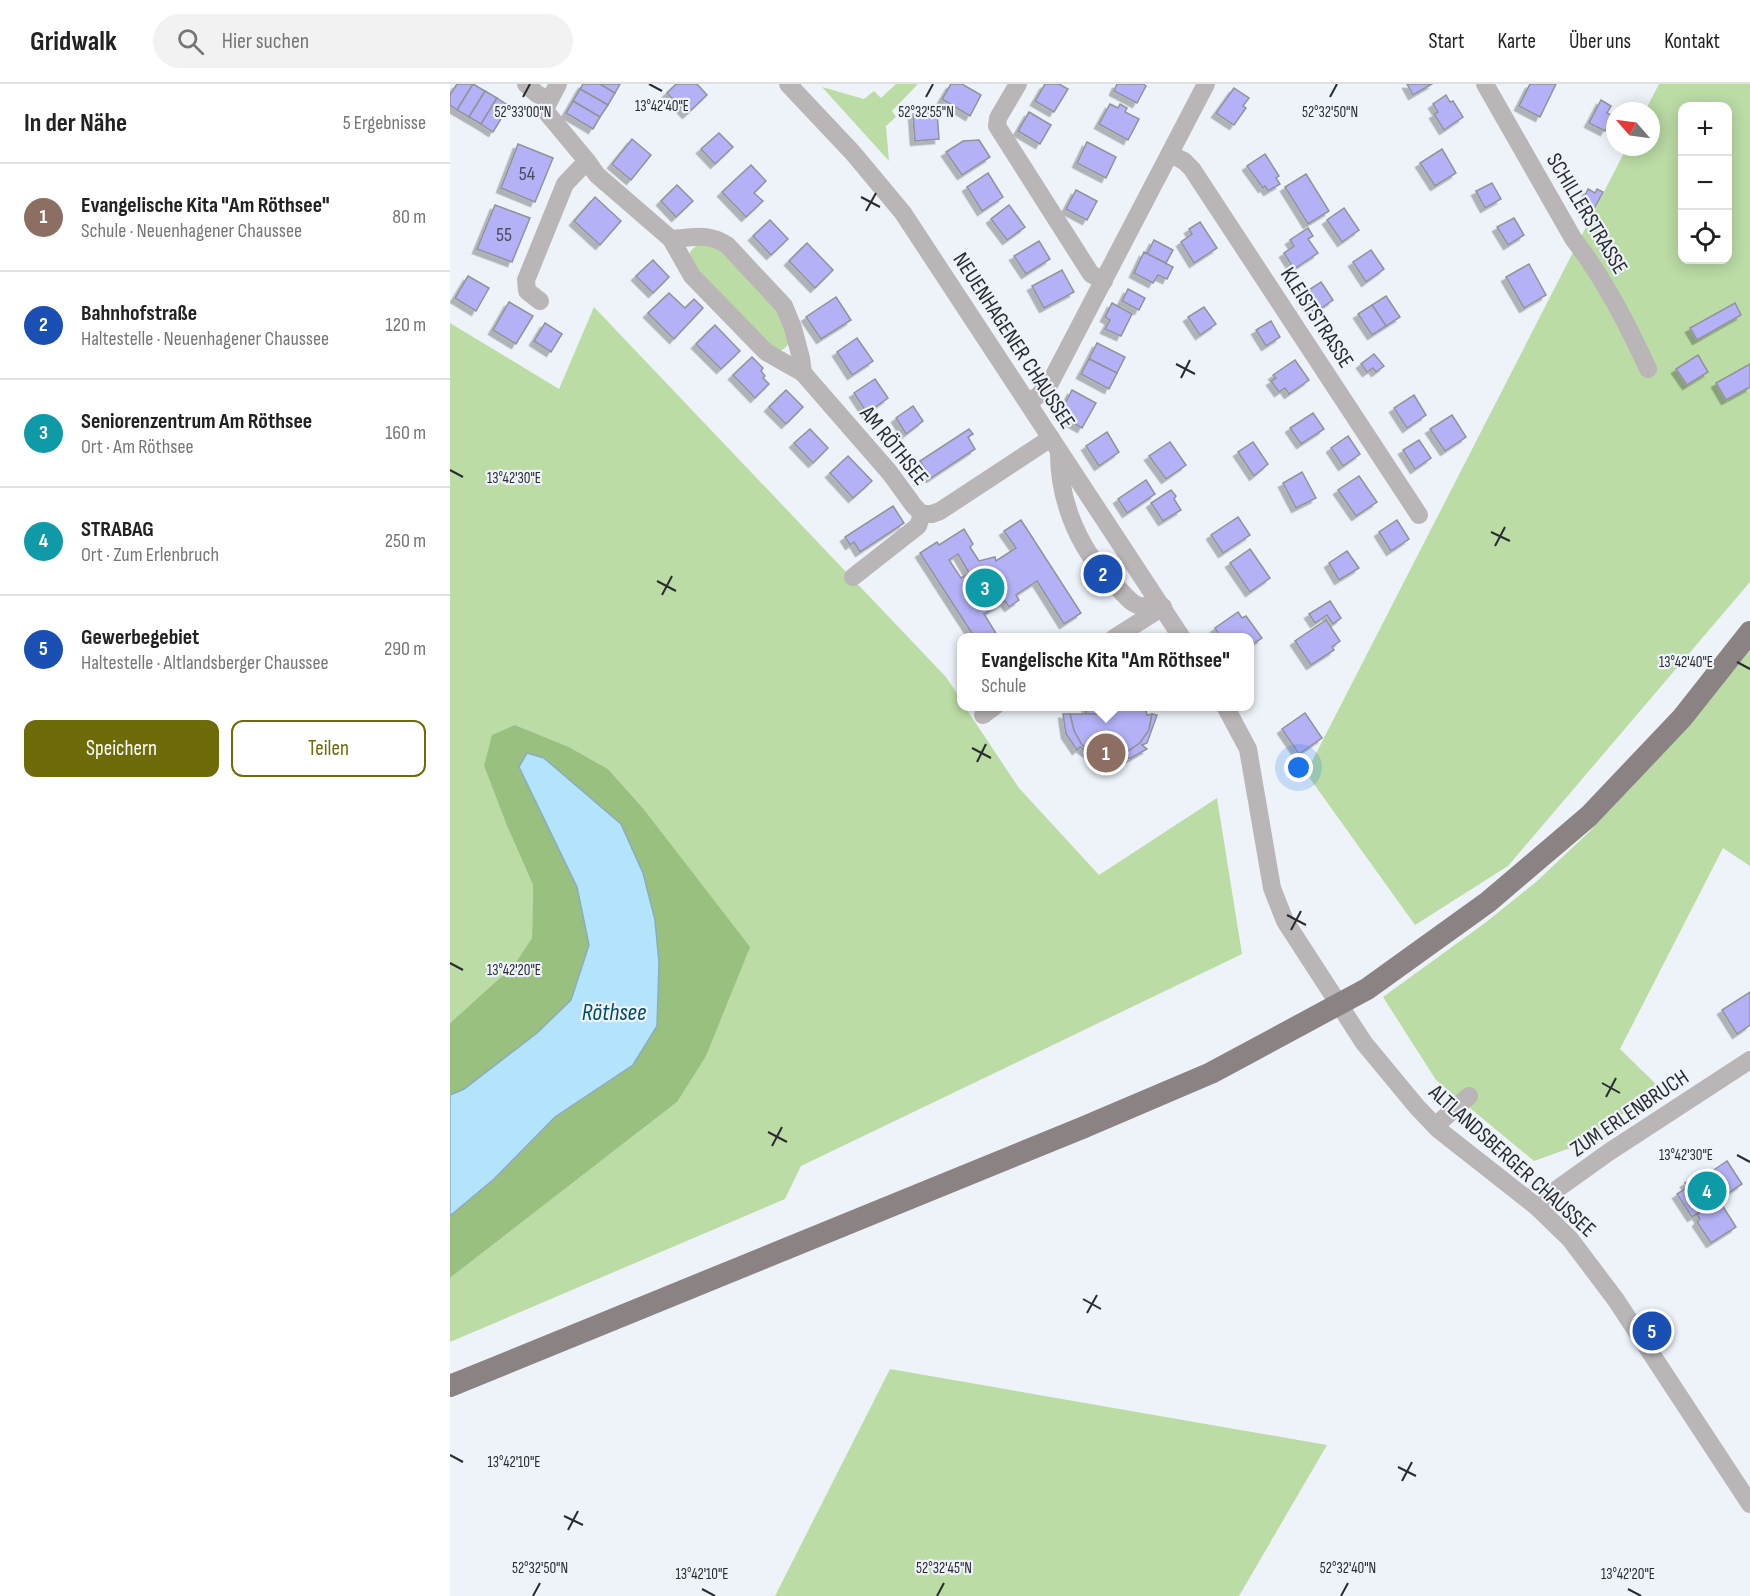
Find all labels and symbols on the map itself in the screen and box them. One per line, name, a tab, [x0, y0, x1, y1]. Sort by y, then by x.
text: 13°42'40"E	[635, 97, 689, 116]
north arrow	[1606, 102, 1660, 156]
text: 52°33'00"N	[495, 103, 551, 122]
text: 52°32'55"N	[898, 103, 954, 122]
text: 52°32'50"N	[1302, 103, 1358, 122]
street label: SCHILLERSTRASSE	[1540, 148, 1633, 279]
house number: 54	[519, 162, 535, 186]
house number: 55	[496, 223, 512, 247]
street label: NEUENHAGENER CHAUSSEE	[947, 248, 1081, 434]
street label: KLEISTSTRASSE	[1274, 262, 1359, 373]
street label: AM RÖTHSEE	[853, 400, 934, 491]
text: 13°42'30"E	[487, 469, 541, 488]
pin: 2	[1084, 552, 1122, 596]
pin: 3	[966, 566, 1004, 610]
text: 13°42'40"E	[1659, 653, 1713, 672]
pin: 1	[1086, 730, 1126, 776]
your location	[1284, 753, 1313, 782]
text: 13°42'20"E	[487, 961, 541, 980]
water label: Röthsee	[582, 998, 646, 1027]
street label: ZUM ERLENBRUCH	[1566, 1064, 1694, 1163]
street label: ALTLANDSBERGER CHAUSSEE	[1422, 1078, 1601, 1243]
text: 13°42'30"E	[1659, 1146, 1713, 1165]
pin: 4	[1688, 1168, 1726, 1214]
pin: 5	[1632, 1308, 1672, 1354]
text: 13°42'10"E	[487, 1453, 541, 1472]
text: 52°32'50"N	[512, 1559, 568, 1578]
text: 52°32'45"N	[916, 1559, 972, 1578]
text: 52°32'40"N	[1320, 1559, 1376, 1578]
text: 13°42'10"E	[675, 1565, 729, 1584]
text: 13°42'20"E	[1601, 1565, 1655, 1584]

